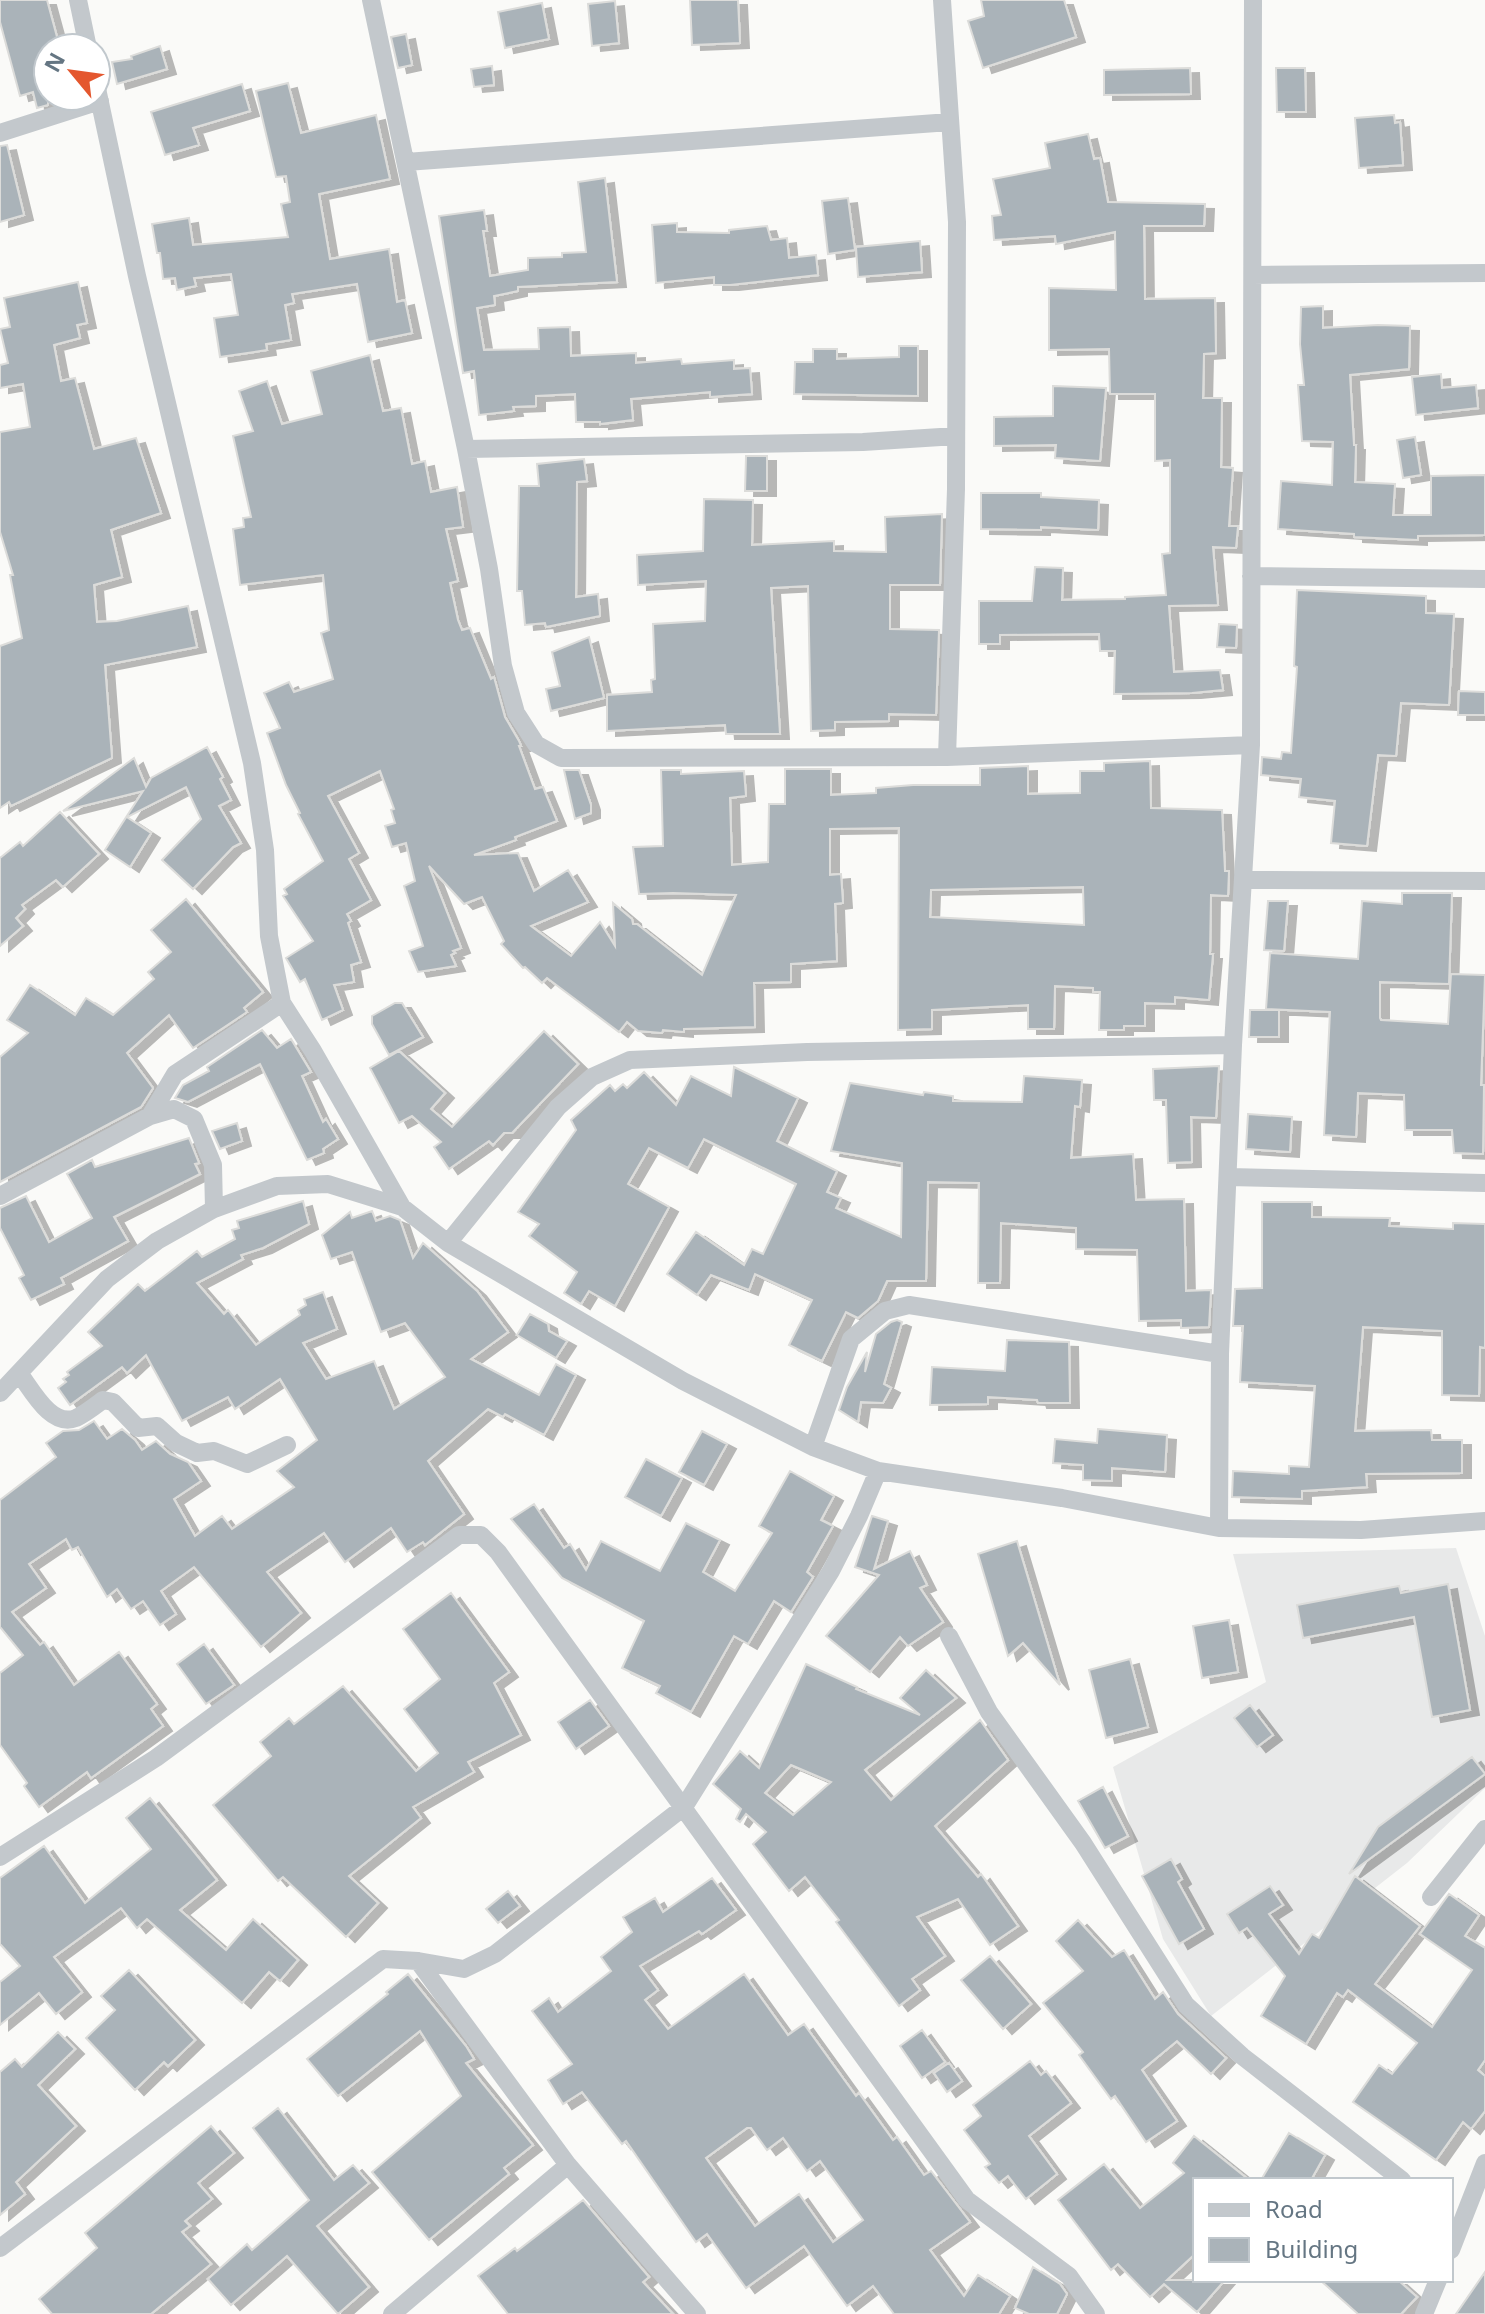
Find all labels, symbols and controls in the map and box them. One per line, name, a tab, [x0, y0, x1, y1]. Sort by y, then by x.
north arrow	[32, 32, 112, 112]
text: N	[36, 47, 71, 77]
legend	[1193, 2178, 1453, 2282]
text: Road	[1265, 2192, 1323, 2225]
text: Building	[1265, 2232, 1358, 2265]

